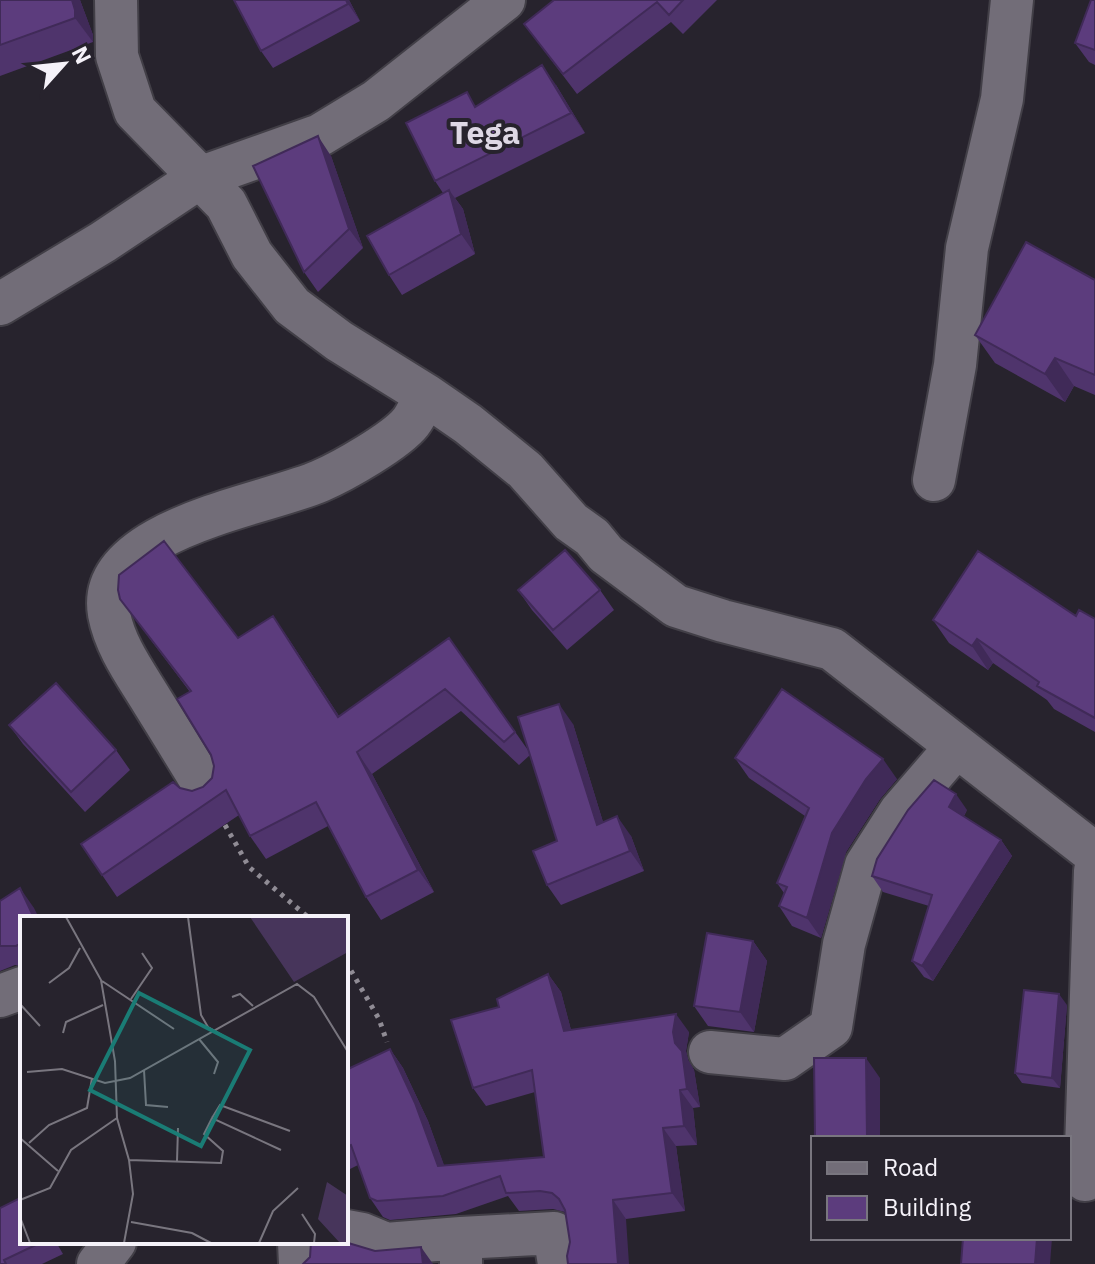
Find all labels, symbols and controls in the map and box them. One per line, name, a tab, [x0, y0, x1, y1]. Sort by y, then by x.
north arrow	[24, 24, 104, 104]
text: N	[66, 41, 99, 68]
district label: Tega	[450, 111, 520, 153]
inset map	[20, 916, 348, 1244]
legend	[811, 1136, 1071, 1240]
text: Road	[883, 1151, 938, 1183]
text: Building	[883, 1191, 971, 1223]

